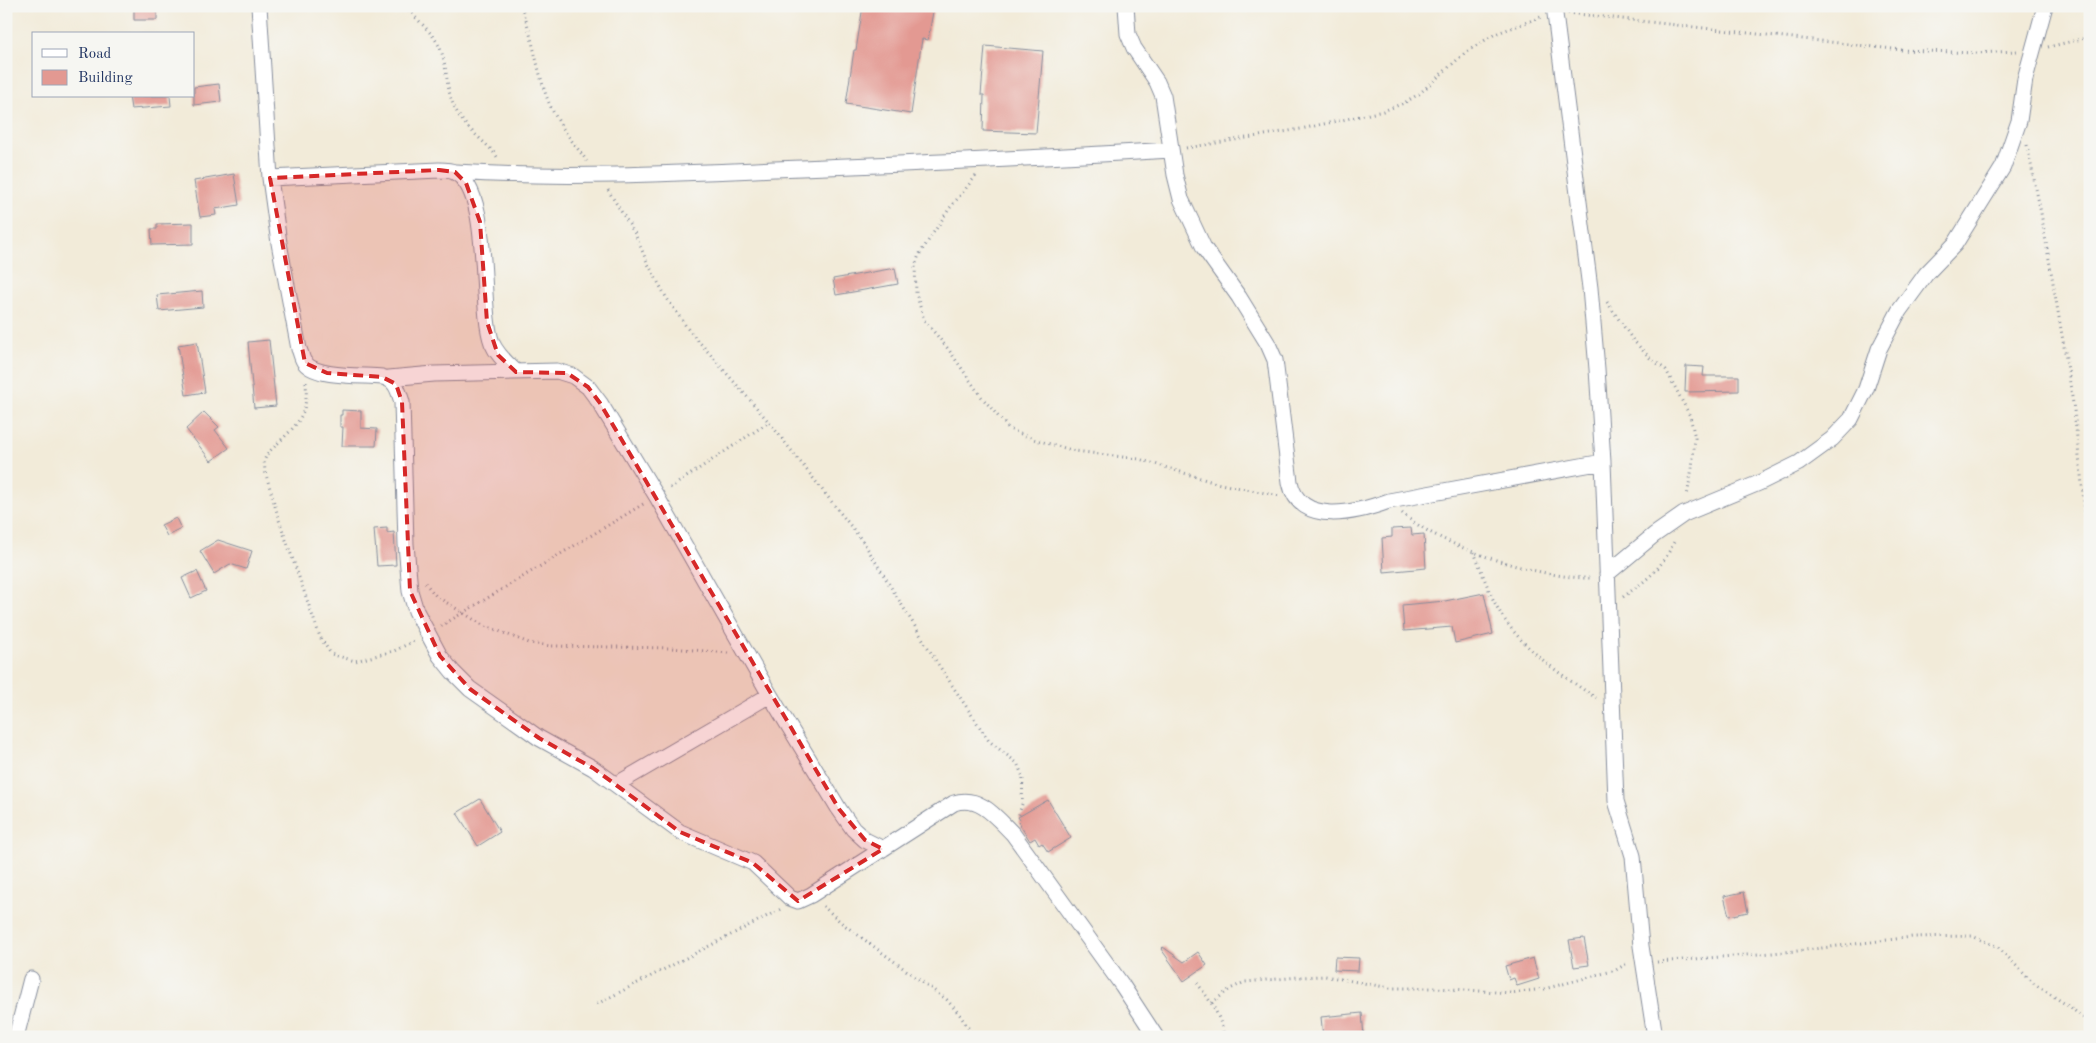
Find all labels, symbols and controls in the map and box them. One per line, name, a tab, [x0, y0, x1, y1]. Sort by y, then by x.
legend	[32, 32, 195, 98]
text: Road	[78, 47, 112, 62]
text: Building	[78, 71, 133, 86]

